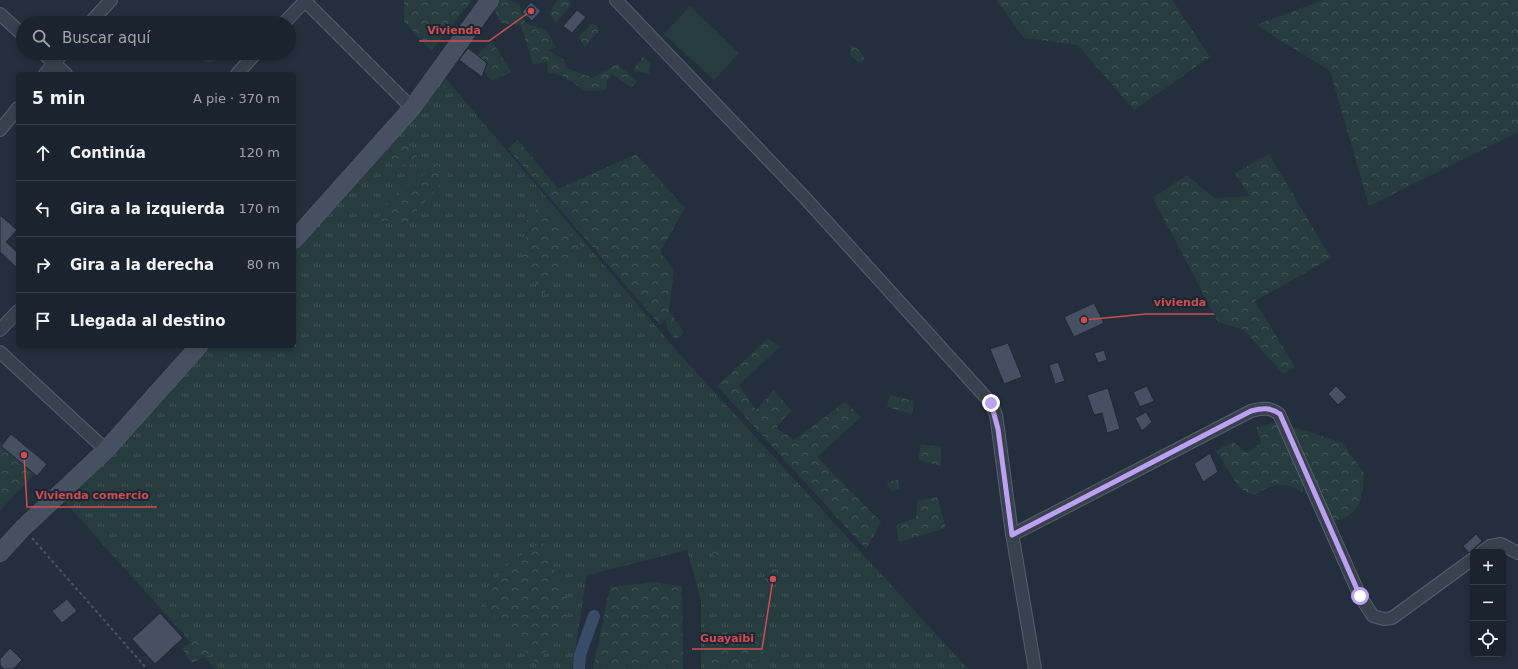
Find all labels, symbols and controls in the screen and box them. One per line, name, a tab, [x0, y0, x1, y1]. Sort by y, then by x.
search box	[16, 16, 296, 60]
callout: Vivienda	[419, 18, 489, 41]
text: Vivienda	[427, 24, 481, 37]
icon: search	[30, 27, 52, 49]
text: Buscar aquí	[62, 29, 150, 47]
text: 5 min	[32, 88, 85, 108]
text: A pie · 370 m	[193, 91, 280, 106]
icon: ahead	[32, 142, 54, 164]
text: Continúa	[70, 144, 146, 162]
text: 120 m	[238, 145, 280, 160]
icon: left	[32, 198, 54, 220]
text: Gira a la izquierda	[70, 200, 225, 218]
text: 170 m	[238, 201, 280, 216]
icon: right	[32, 254, 54, 276]
text: Gira a la derecha	[70, 256, 214, 274]
text: 80 m	[247, 257, 280, 272]
callout: vivienda	[1146, 291, 1214, 314]
text: vivienda	[1154, 296, 1206, 309]
icon: arrive	[32, 310, 54, 332]
text: Llegada al destino	[70, 312, 225, 330]
route end	[982, 394, 1000, 412]
callout: Vivienda comercio	[27, 484, 157, 507]
text: Vivienda comercio	[35, 489, 149, 502]
map controls	[1470, 549, 1506, 657]
button: +	[1470, 549, 1506, 585]
button: −	[1470, 585, 1506, 621]
route start	[1351, 587, 1369, 605]
button: locate	[1470, 621, 1506, 657]
callout: Guayaibi	[692, 626, 762, 649]
text: Guayaibi	[700, 632, 754, 645]

